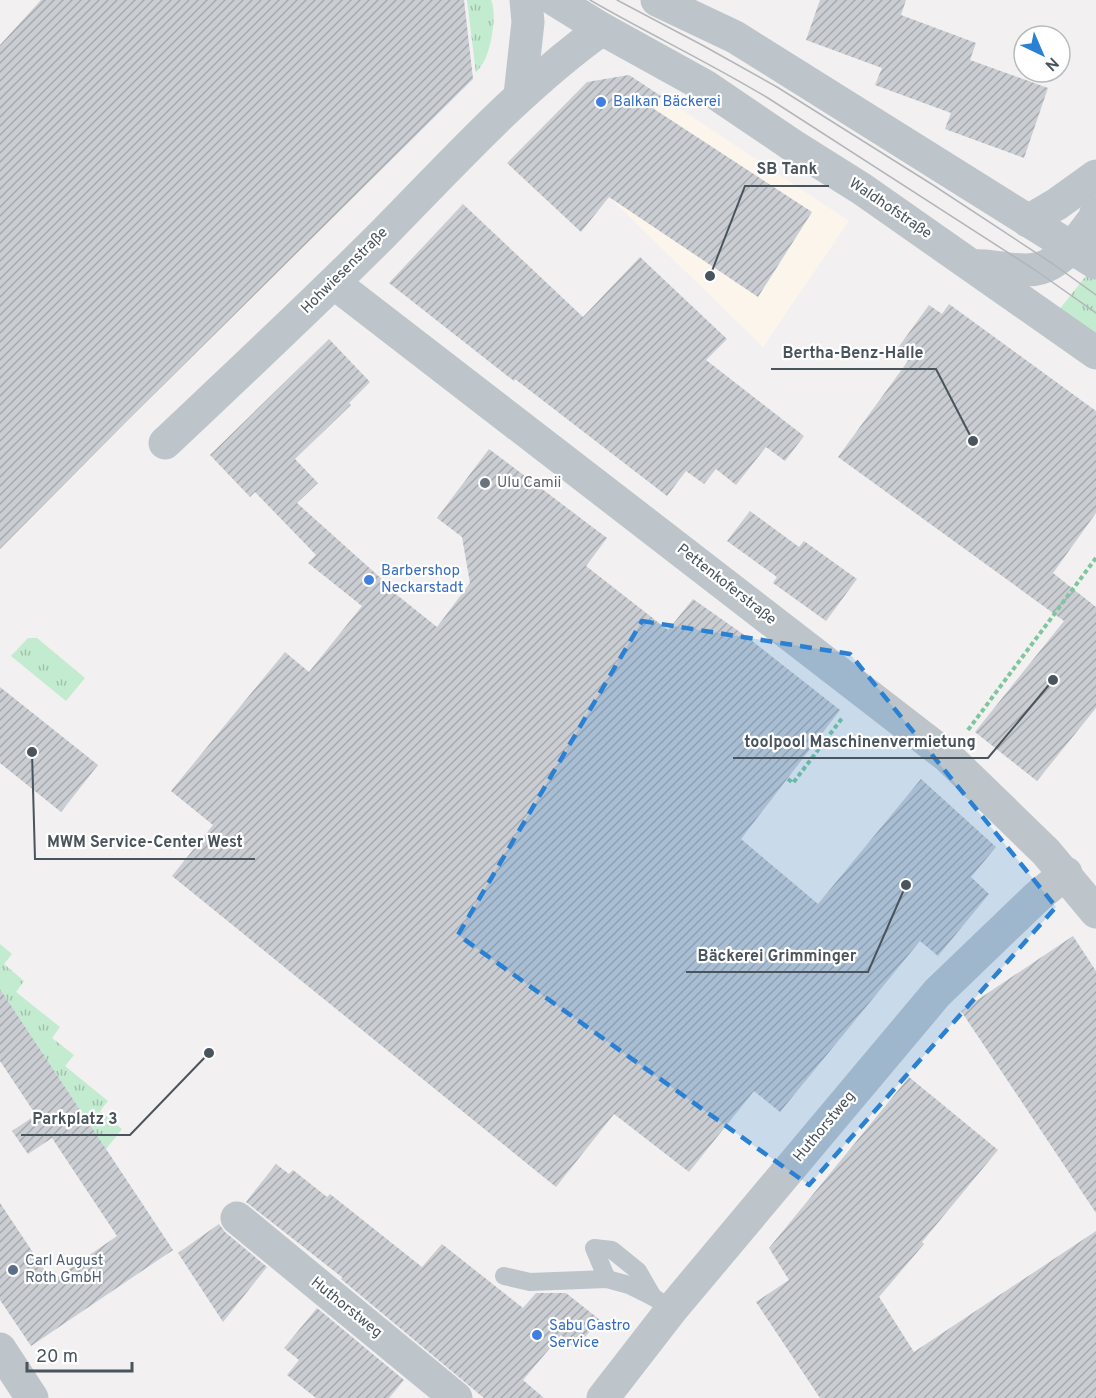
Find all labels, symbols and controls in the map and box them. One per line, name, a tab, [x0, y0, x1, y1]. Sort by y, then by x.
north arrow	[1012, 24, 1072, 84]
text: N	[1040, 52, 1062, 75]
place label: Balkan Bäckerei	[613, 93, 721, 112]
marker: Balkan Bäckerei	[594, 95, 608, 109]
callout: SB Tank	[745, 152, 829, 186]
text: SB Tank	[757, 160, 818, 180]
street label: Waldhofstraße	[845, 174, 935, 244]
street label: Hohwiesenstraße	[298, 224, 392, 318]
callout: Bertha-Benz-Halle	[771, 335, 936, 369]
text: Bertha-Benz-Halle	[782, 344, 924, 364]
place label: Ulu Camii	[497, 474, 561, 493]
marker: Ulu Camii	[478, 476, 492, 490]
street label: Pettenkoferstraße	[672, 540, 780, 630]
place label: Barbershop Neckarstadt	[381, 562, 463, 598]
marker: Barbershop Neckarstadt	[362, 573, 376, 587]
callout: toolpool Maschinenvermietung	[733, 724, 988, 758]
text: toolpool Maschinenvermietung	[744, 733, 976, 753]
callout: MWM Service-Center West	[35, 825, 255, 859]
text: MWM Service-Center West	[47, 833, 243, 853]
callout: Bäckerei Grimminger	[686, 938, 868, 972]
text: Bäckerei Grimminger	[698, 947, 857, 967]
street label: Huthorstweg	[790, 1088, 860, 1166]
callout: Parkplatz 3	[21, 1101, 130, 1135]
text: Parkplatz 3	[32, 1110, 118, 1130]
place label: Carl August Roth GmbH	[25, 1252, 103, 1288]
marker: Carl August Roth GmbH	[6, 1263, 20, 1277]
street label: Huthorstweg	[306, 1273, 386, 1343]
place label: Sabu Gastro Service	[549, 1317, 630, 1353]
marker: Sabu Gastro Service	[530, 1328, 544, 1342]
scale bar	[27, 1335, 132, 1373]
text: 20 m	[36, 1346, 78, 1369]

